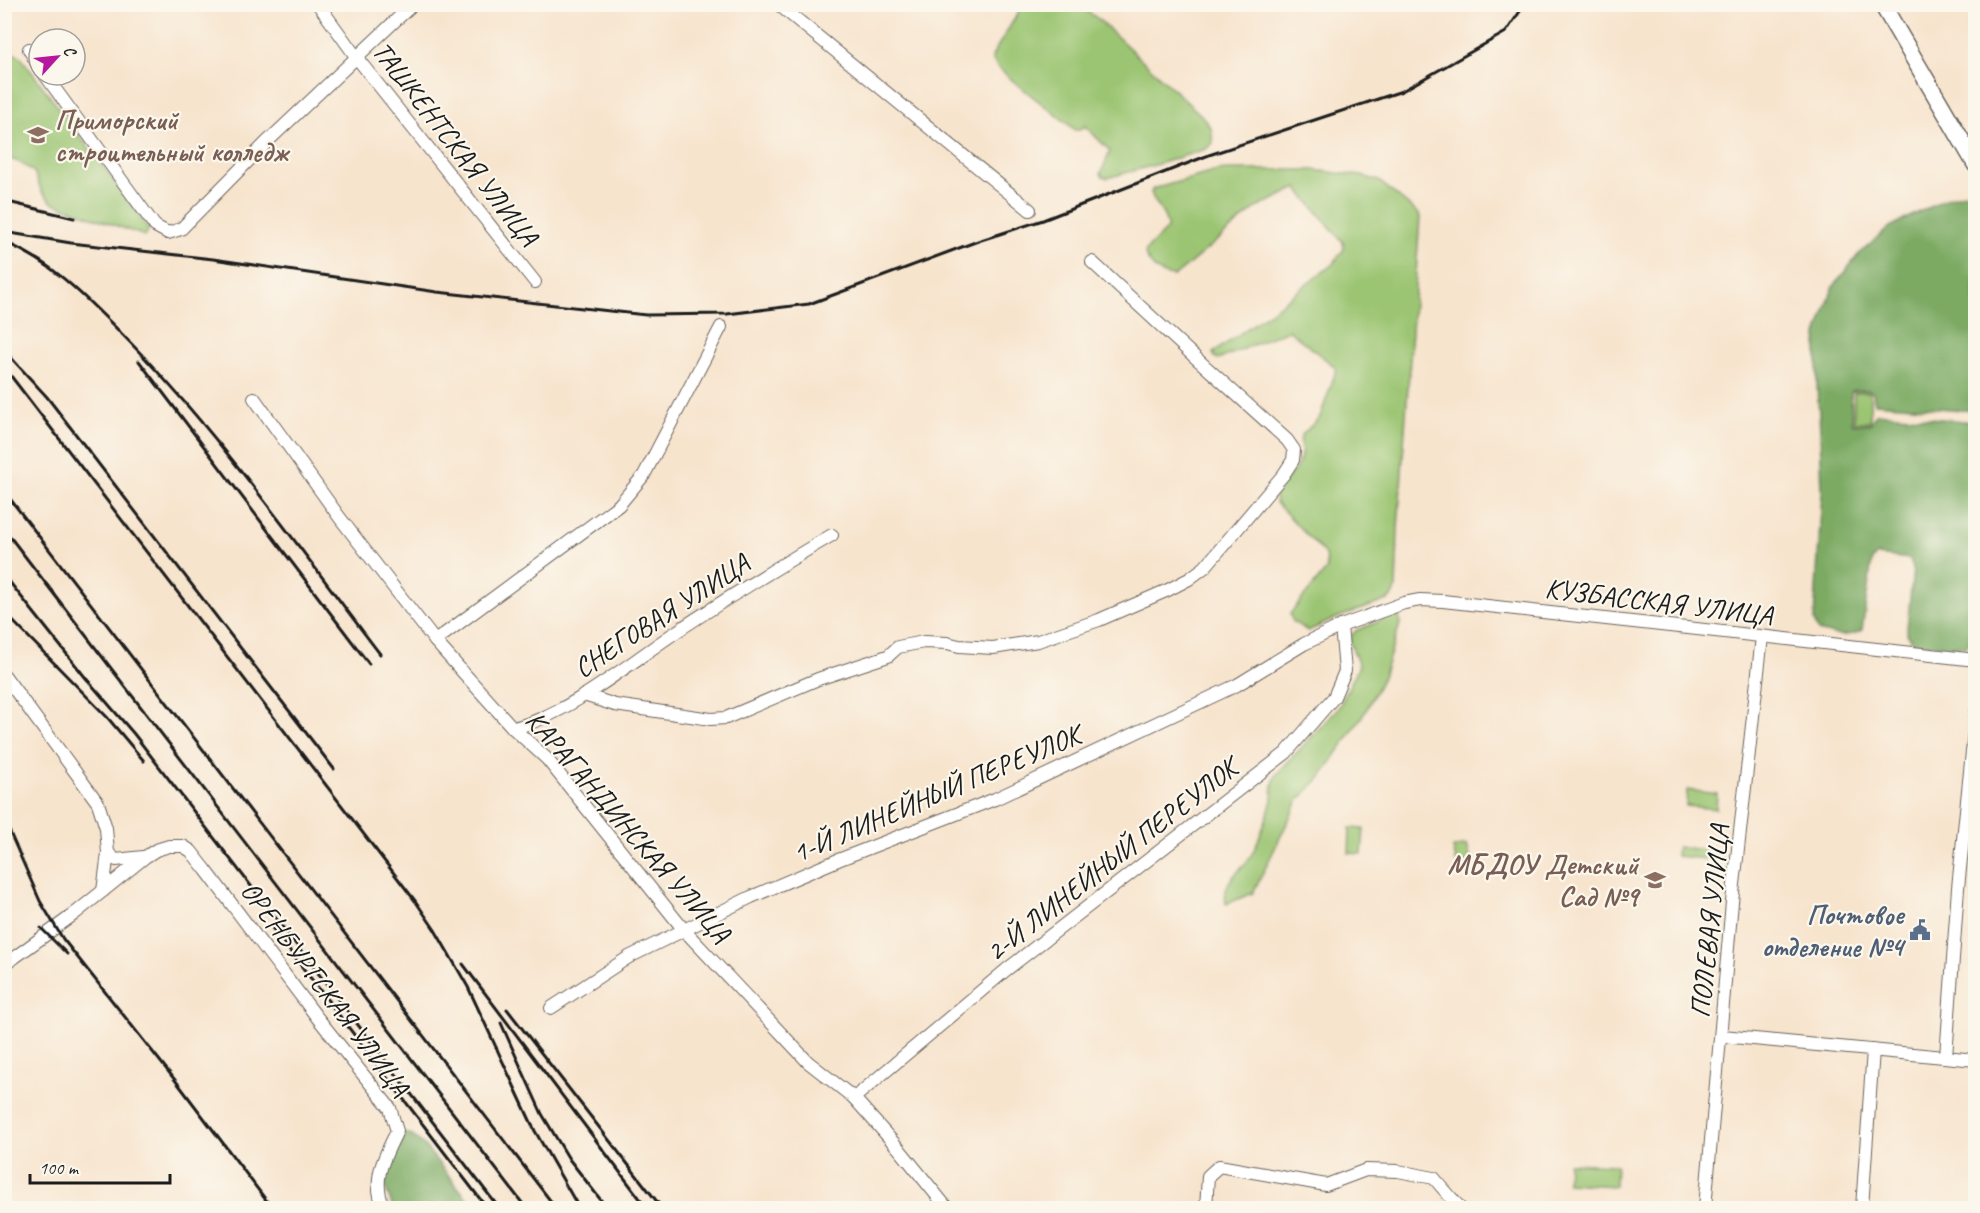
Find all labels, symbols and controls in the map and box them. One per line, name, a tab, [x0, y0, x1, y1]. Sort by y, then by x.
north arrow	[27, 27, 87, 87]
street label: ТАШКЕНТСКАЯ УЛИЦА	[365, 34, 547, 254]
text: С	[59, 43, 81, 61]
place label: Приморский строительный колледж	[55, 102, 290, 169]
school or university icon: Приморский строительный колледж	[26, 123, 50, 147]
street label: СНЕГОВАЯ УЛИЦА	[567, 545, 757, 685]
street label: КУЗБАССКАЯ УЛИЦА	[1543, 570, 1776, 633]
street label: КАРАГАНДИНСКАЯ УЛИЦА	[518, 703, 740, 950]
street label: 1-Й ЛИНЕЙНЫЙ ПЕРЕУЛОК	[787, 715, 1091, 870]
street label: 2-Й ЛИНЕЙНЫЙ ПЕРЕУЛОК	[979, 747, 1249, 968]
street label: ПОЛЕВАЯ УЛИЦА	[1682, 821, 1737, 1019]
place label: МБДОУ Детский Сад №9	[1447, 847, 1642, 914]
school or university icon: МБДОУ Детский Сад №9	[1643, 868, 1667, 892]
street label: ОРЕНБУРГСКАЯ УЛИЦА	[233, 874, 418, 1103]
place label: Почтовое отделение №4	[1762, 897, 1906, 964]
public building icon: Почтовое отделение №4	[1908, 918, 1932, 942]
scale bar	[30, 1147, 170, 1185]
text: 100 m	[39, 1157, 80, 1179]

